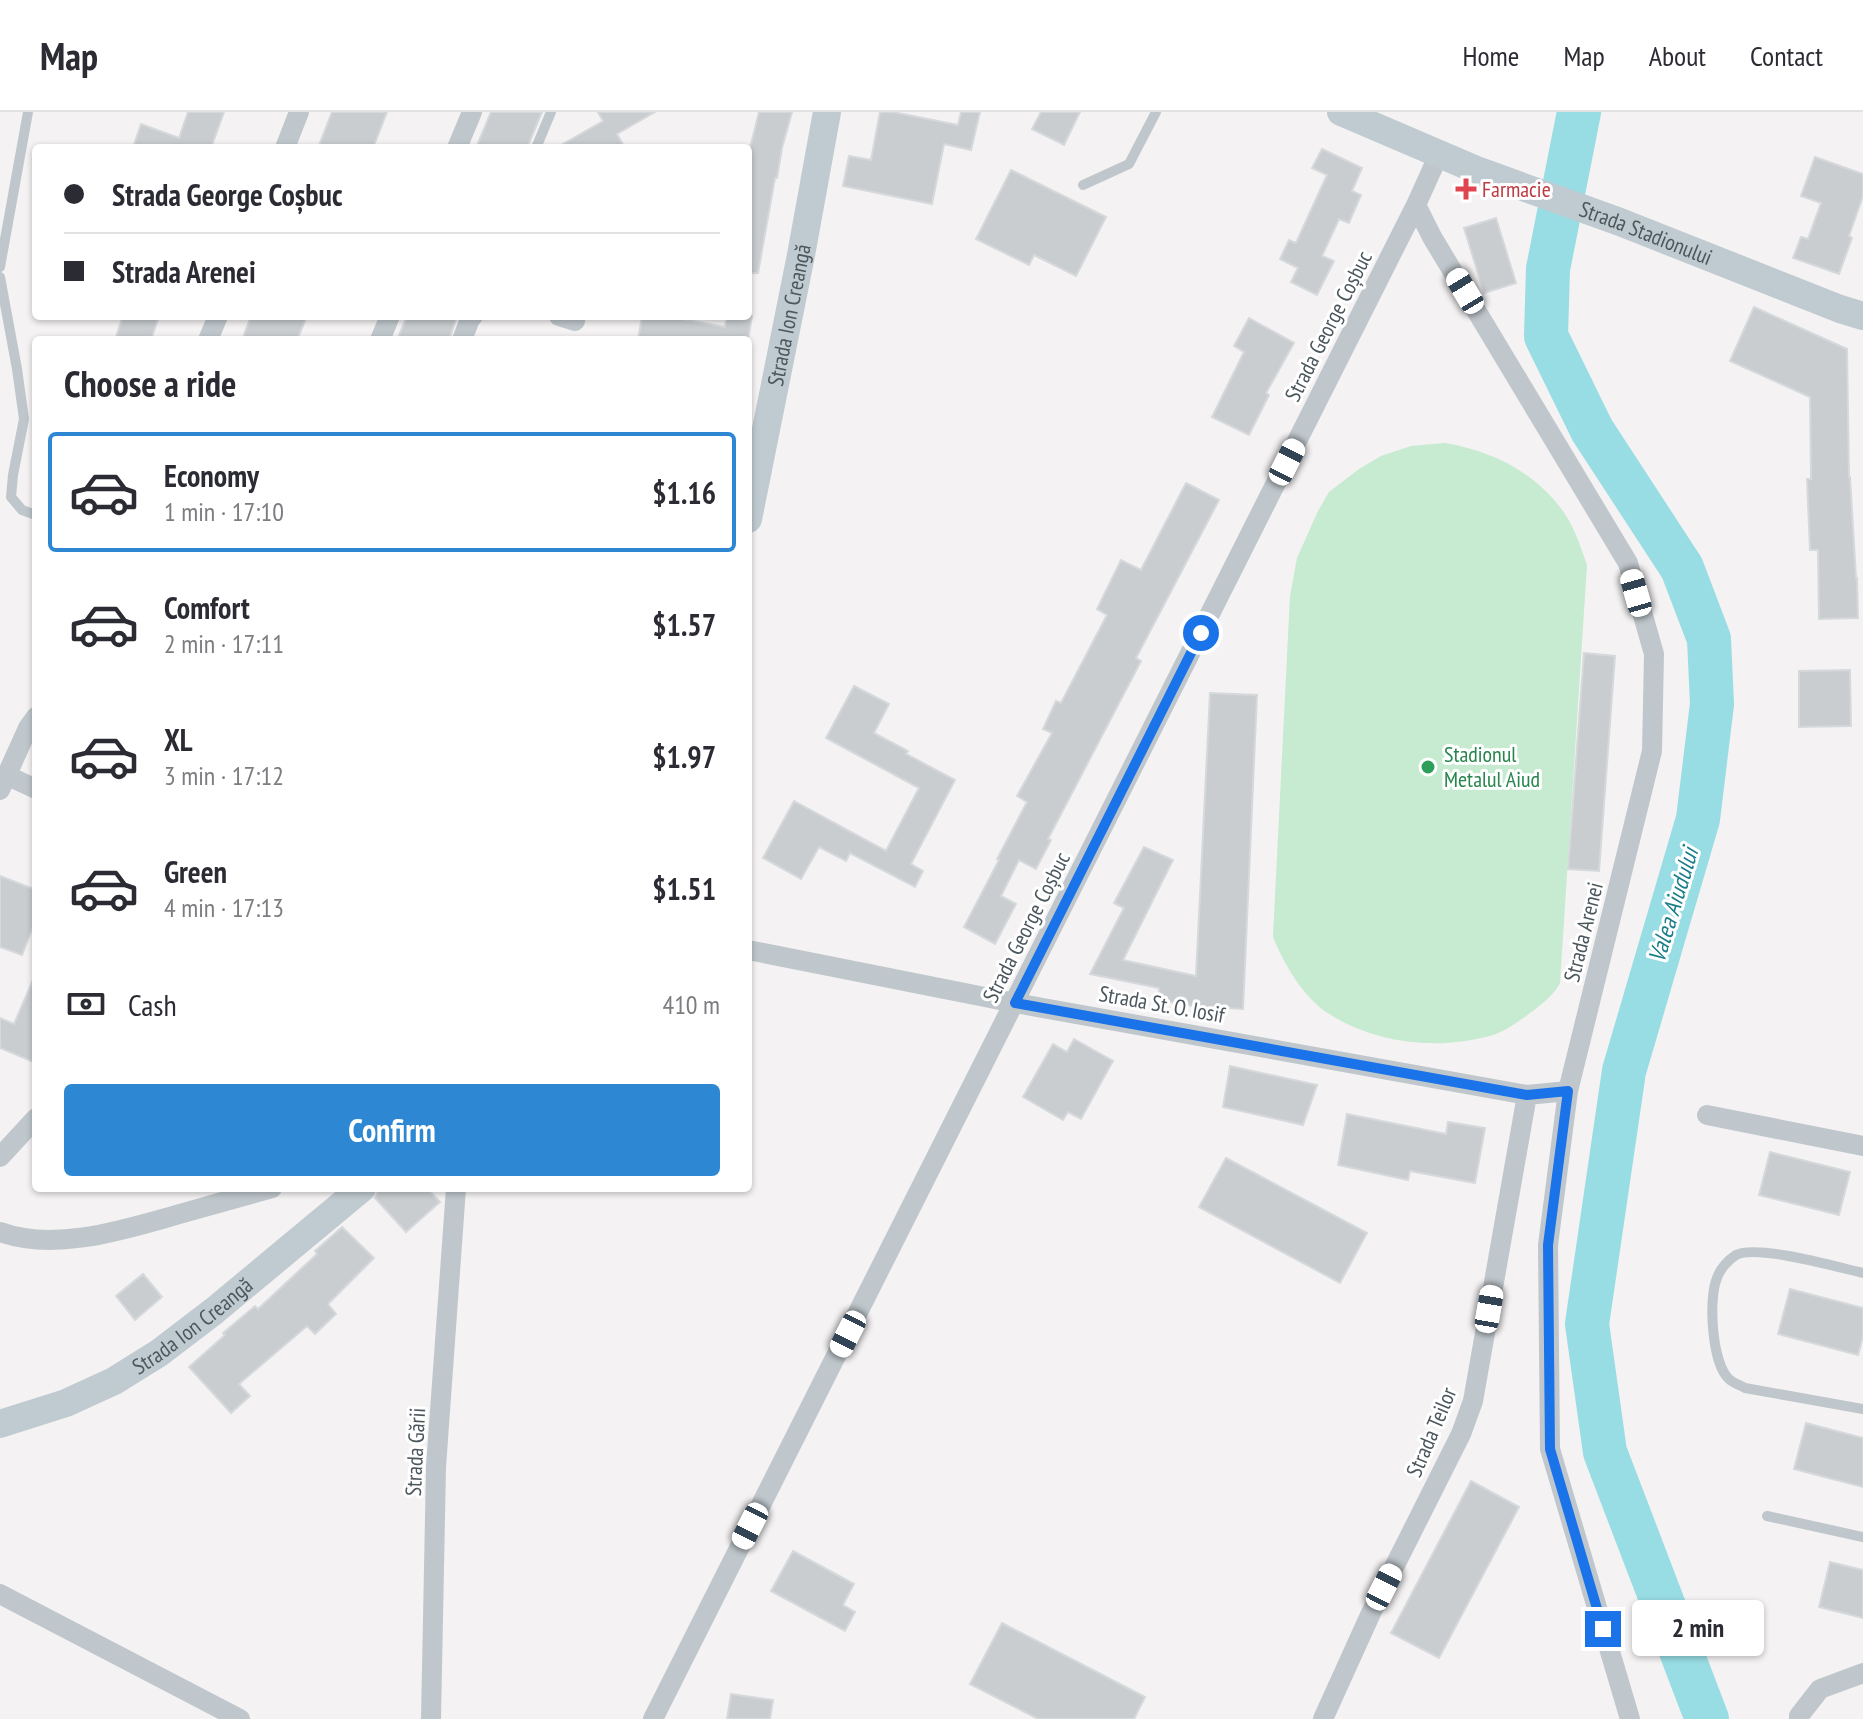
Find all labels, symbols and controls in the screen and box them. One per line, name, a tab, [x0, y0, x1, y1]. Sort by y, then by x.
text: Map	[40, 31, 98, 80]
text: Home	[1463, 37, 1519, 74]
text: Map	[1563, 37, 1605, 74]
text: About	[1649, 37, 1706, 74]
text: Contact	[1750, 37, 1823, 74]
text: Strada George Coșbuc	[112, 175, 342, 214]
place label: Farmacie	[1482, 175, 1551, 203]
marker: Farmacie	[1457, 180, 1475, 198]
street label: Strada Stadionului	[1576, 195, 1716, 271]
street label: Strada Ion Creangă	[761, 242, 817, 388]
street label: Strada George Coșbuc	[1278, 246, 1378, 406]
text: Strada Arenei	[112, 252, 256, 291]
car	[1442, 264, 1488, 318]
text: Choose a ride	[64, 360, 236, 407]
car	[1265, 435, 1309, 489]
icon: car	[68, 456, 140, 528]
text: Economy	[164, 456, 259, 495]
text: $1.16	[652, 473, 716, 512]
text: 1 min · 17:10	[164, 495, 284, 528]
car	[1618, 567, 1654, 619]
icon: car	[68, 588, 140, 660]
text: Comfort	[164, 588, 250, 627]
text: $1.57	[652, 605, 716, 644]
route start	[1183, 615, 1219, 651]
text: 2 min · 17:11	[164, 627, 284, 660]
icon: car	[68, 720, 140, 792]
text: XL	[164, 720, 193, 759]
text: $1.97	[652, 737, 716, 776]
place label: Stadionul Metalul Aiud	[1444, 740, 1540, 793]
marker: Stadionul Metalul Aiud	[1419, 758, 1437, 776]
text: 3 min · 17:12	[164, 759, 284, 792]
water label: Valea Aiudului	[1641, 841, 1706, 966]
street label: Strada George Coșbuc	[976, 847, 1076, 1007]
icon: car	[68, 852, 140, 924]
text: Green	[164, 852, 227, 891]
text: $1.51	[652, 869, 716, 908]
street label: Strada Arenei	[1557, 879, 1609, 985]
text: 4 min · 17:13	[164, 891, 284, 924]
street label: Strada St. O. Iosif	[1097, 979, 1228, 1029]
icon: cash	[64, 982, 108, 1026]
text: Cash	[128, 985, 177, 1024]
text: 410 m	[662, 988, 720, 1021]
button: Confirm	[64, 1084, 720, 1176]
street label: Strada Ion Creangă	[127, 1271, 258, 1380]
car	[1473, 1283, 1505, 1335]
car	[826, 1307, 870, 1361]
street label: Strada Teilor	[1400, 1383, 1462, 1481]
street label: Strada Gării	[399, 1407, 431, 1497]
car	[728, 1499, 772, 1553]
car	[1362, 1560, 1406, 1614]
callout: 2 min	[1631, 1601, 1763, 1657]
route end	[1585, 1611, 1621, 1647]
text: 2 min	[1672, 1611, 1724, 1644]

